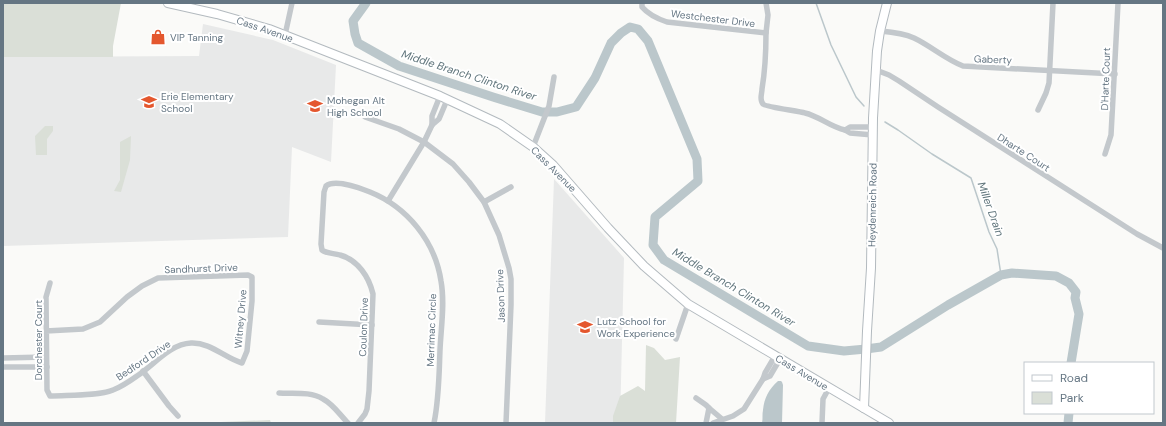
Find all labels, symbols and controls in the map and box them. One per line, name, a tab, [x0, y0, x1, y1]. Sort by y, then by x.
street label: Westchester Drive	[670, 7, 756, 30]
street label: Cass Avenue	[235, 14, 295, 45]
shop icon: VIP Tanning	[149, 28, 167, 46]
place label: VIP Tanning	[170, 31, 223, 44]
water label: Middle Branch Clinton River	[400, 47, 539, 104]
street label: D'Harte Court	[1098, 47, 1113, 111]
street label: Gaberty	[974, 52, 1013, 67]
place label: Erie Elementary School	[161, 90, 234, 115]
school or university icon: Erie Elementary School	[140, 93, 158, 111]
place label: Mohegan Alt High School	[327, 94, 385, 119]
school or university icon: Mohegan Alt High School	[306, 97, 324, 115]
street label: Dharte Court	[995, 131, 1053, 174]
street label: Cass Avenue	[528, 144, 579, 195]
street label: Heydenreich Road	[865, 163, 880, 247]
water label: Miller Drain	[975, 180, 1007, 238]
water label: Middle Branch Clinton River	[670, 245, 799, 330]
street label: Sandhurst Drive	[164, 261, 238, 276]
street label: Jason Drive	[493, 269, 508, 323]
street label: Witney Drive	[231, 289, 250, 349]
street label: Merrimac Circle	[424, 293, 439, 367]
street label: Coulon Drive	[356, 297, 371, 357]
street label: Dorchester Court	[32, 300, 45, 380]
place label: Lutz School for Work Experience	[597, 315, 675, 340]
school or university icon: Lutz School for Work Experience	[576, 318, 594, 336]
street label: Bedford Drive	[113, 337, 173, 383]
street label: Cass Avenue	[773, 352, 831, 393]
legend	[1024, 362, 1154, 414]
text: Road	[1060, 370, 1088, 386]
text: Park	[1060, 390, 1084, 406]

